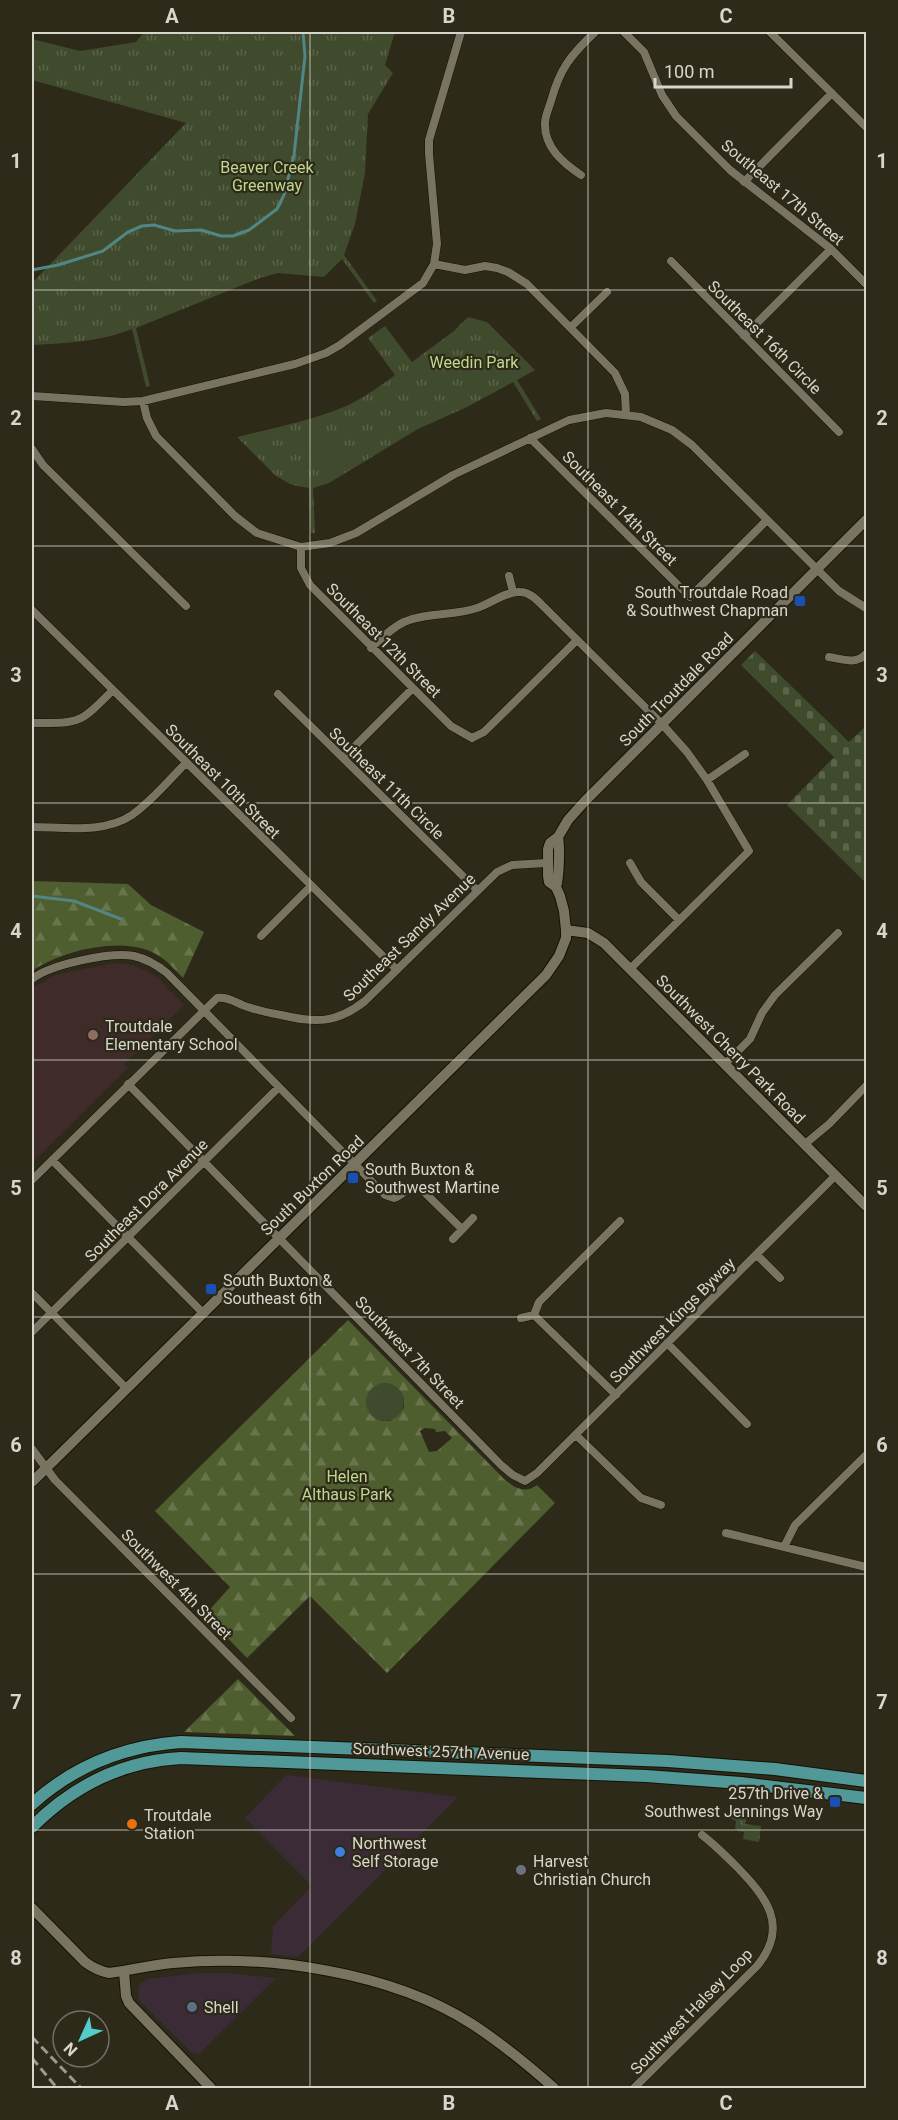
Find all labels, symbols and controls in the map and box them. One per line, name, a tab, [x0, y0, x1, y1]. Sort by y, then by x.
text: A	[165, 4, 179, 28]
text: B	[443, 4, 455, 28]
text: C	[719, 4, 733, 28]
scale bar	[655, 51, 792, 89]
text: 100 m	[664, 61, 715, 82]
street label: Southeast 17th Street	[717, 135, 848, 249]
text: 1	[10, 149, 22, 173]
text: 1	[876, 149, 888, 173]
park label: Beaver Creek Greenway	[220, 158, 315, 195]
street label: Southeast 16th Circle	[704, 277, 825, 398]
park label: Weedin Park	[430, 353, 519, 372]
text: 2	[10, 406, 22, 430]
text: 2	[876, 406, 888, 430]
street label: Southeast 14th Street	[558, 447, 681, 570]
street label: Southeast 12th Street	[322, 579, 445, 702]
place label: South Troutdale Road & Southwest Chapman	[626, 583, 788, 620]
marker: South Troutdale Road & Southwest Chapman	[793, 594, 807, 608]
street label: South Troutdale Road	[615, 628, 737, 750]
text: 3	[10, 663, 22, 687]
text: 3	[876, 663, 888, 687]
street label: Southeast 10th Street	[161, 720, 284, 843]
street label: Southeast 11th Circle	[325, 724, 448, 843]
street label: Southeast Sandy Avenue	[339, 869, 479, 1005]
text: 4	[10, 919, 22, 943]
text: 4	[876, 919, 888, 943]
street label: Southwest Cherry Park Road	[652, 971, 809, 1128]
place label: Troutdale Elementary School	[105, 1017, 238, 1054]
marker: Troutdale Elementary School	[86, 1028, 100, 1042]
street label: South Buxton Road	[257, 1131, 368, 1239]
street label: Southeast Dora Avenue	[81, 1135, 212, 1266]
place label: South Buxton & Southwest Martine	[365, 1160, 499, 1197]
marker: South Buxton & Southwest Martine	[346, 1171, 360, 1185]
text: 5	[10, 1176, 22, 1200]
text: 5	[876, 1176, 888, 1200]
street label: Southwest Kings Byway	[606, 1254, 739, 1387]
place label: South Buxton & Southeast 6th	[223, 1271, 332, 1308]
marker: South Buxton & Southeast 6th	[204, 1282, 218, 1296]
street label: Southwest 7th Street	[351, 1292, 468, 1412]
text: 6	[10, 1433, 22, 1457]
text: 6	[876, 1433, 888, 1457]
park label: Helen Althaus Park	[302, 1467, 393, 1504]
street label: Southwest 4th Street	[117, 1525, 236, 1644]
text: 7	[10, 1690, 22, 1714]
text: 7	[876, 1690, 888, 1714]
street label: Southwest 257th Avenue	[352, 1739, 530, 1764]
place label: 257th Drive & Southwest Jennings Way	[645, 1784, 823, 1821]
marker: 257th Drive & Southwest Jennings Way	[828, 1795, 842, 1809]
place label: Troutdale Station	[144, 1806, 212, 1843]
marker: Troutdale Station	[125, 1817, 139, 1831]
place label: Northwest Self Storage	[352, 1834, 438, 1871]
marker: Northwest Self Storage	[333, 1845, 347, 1859]
place label: Harvest Christian Church	[533, 1852, 651, 1889]
marker: Harvest Christian Church	[514, 1863, 528, 1877]
street label: Southwest Halsey Loop	[626, 1944, 756, 2078]
text: 8	[10, 1946, 22, 1970]
text: 8	[876, 1946, 888, 1970]
place label: Shell	[204, 1998, 239, 2017]
marker: Shell	[185, 2000, 199, 2014]
north arrow	[51, 2009, 111, 2069]
text: N	[60, 2039, 81, 2060]
text: A	[165, 2091, 179, 2115]
text: B	[443, 2091, 455, 2115]
text: C	[719, 2091, 733, 2115]

